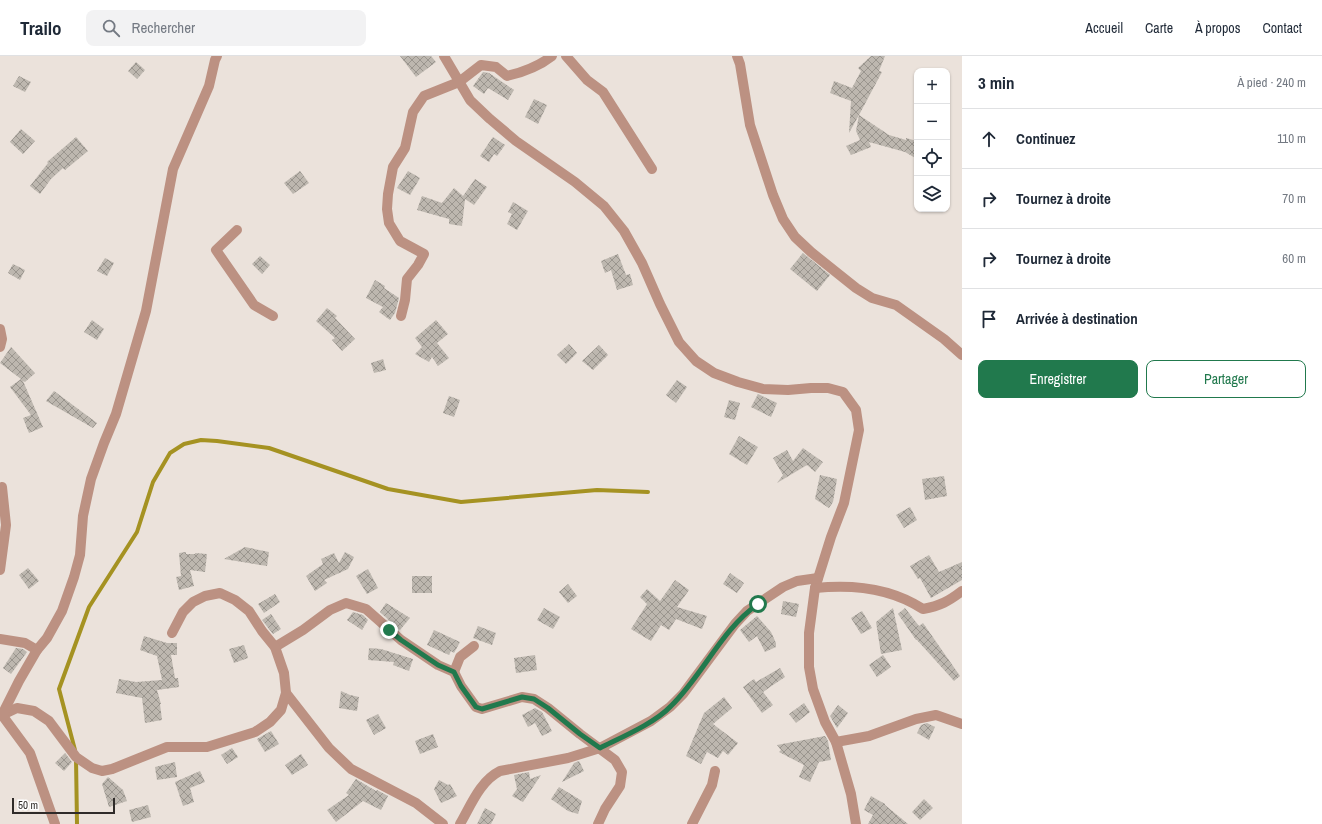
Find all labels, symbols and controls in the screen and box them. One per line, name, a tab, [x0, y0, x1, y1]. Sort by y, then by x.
search box	[86, 10, 366, 46]
text: Trailo	[20, 15, 62, 41]
icon: search	[100, 17, 122, 39]
text: Rechercher	[132, 17, 195, 38]
text: Accueil	[1085, 19, 1123, 37]
text: Carte	[1145, 19, 1173, 37]
text: À propos	[1195, 19, 1240, 37]
text: Contact	[1262, 19, 1302, 37]
map controls	[914, 68, 950, 212]
button: +	[914, 68, 950, 104]
text: 3 min	[978, 71, 1014, 94]
text: À pied · 240 m	[1237, 74, 1306, 91]
button: −	[914, 104, 950, 140]
icon: ahead	[978, 128, 1000, 150]
text: Continuez	[1016, 128, 1075, 149]
text: 110 m	[1277, 130, 1306, 147]
button: locate	[914, 140, 950, 176]
button: layers	[914, 176, 950, 212]
icon: right	[978, 188, 1000, 210]
text: Tournez à droite	[1016, 188, 1111, 209]
text: 70 m	[1282, 190, 1306, 207]
icon: right	[978, 248, 1000, 270]
text: Tournez à droite	[1016, 248, 1111, 269]
text: 60 m	[1282, 250, 1306, 267]
icon: arrive	[978, 308, 1000, 330]
text: Arrivée à destination	[1016, 308, 1138, 329]
button: Enregistrer	[978, 360, 1138, 398]
button: Partager	[1146, 360, 1306, 398]
route start	[749, 595, 767, 613]
route end	[380, 621, 398, 639]
scale bar	[12, 796, 115, 815]
text: 50 m	[18, 798, 38, 812]

